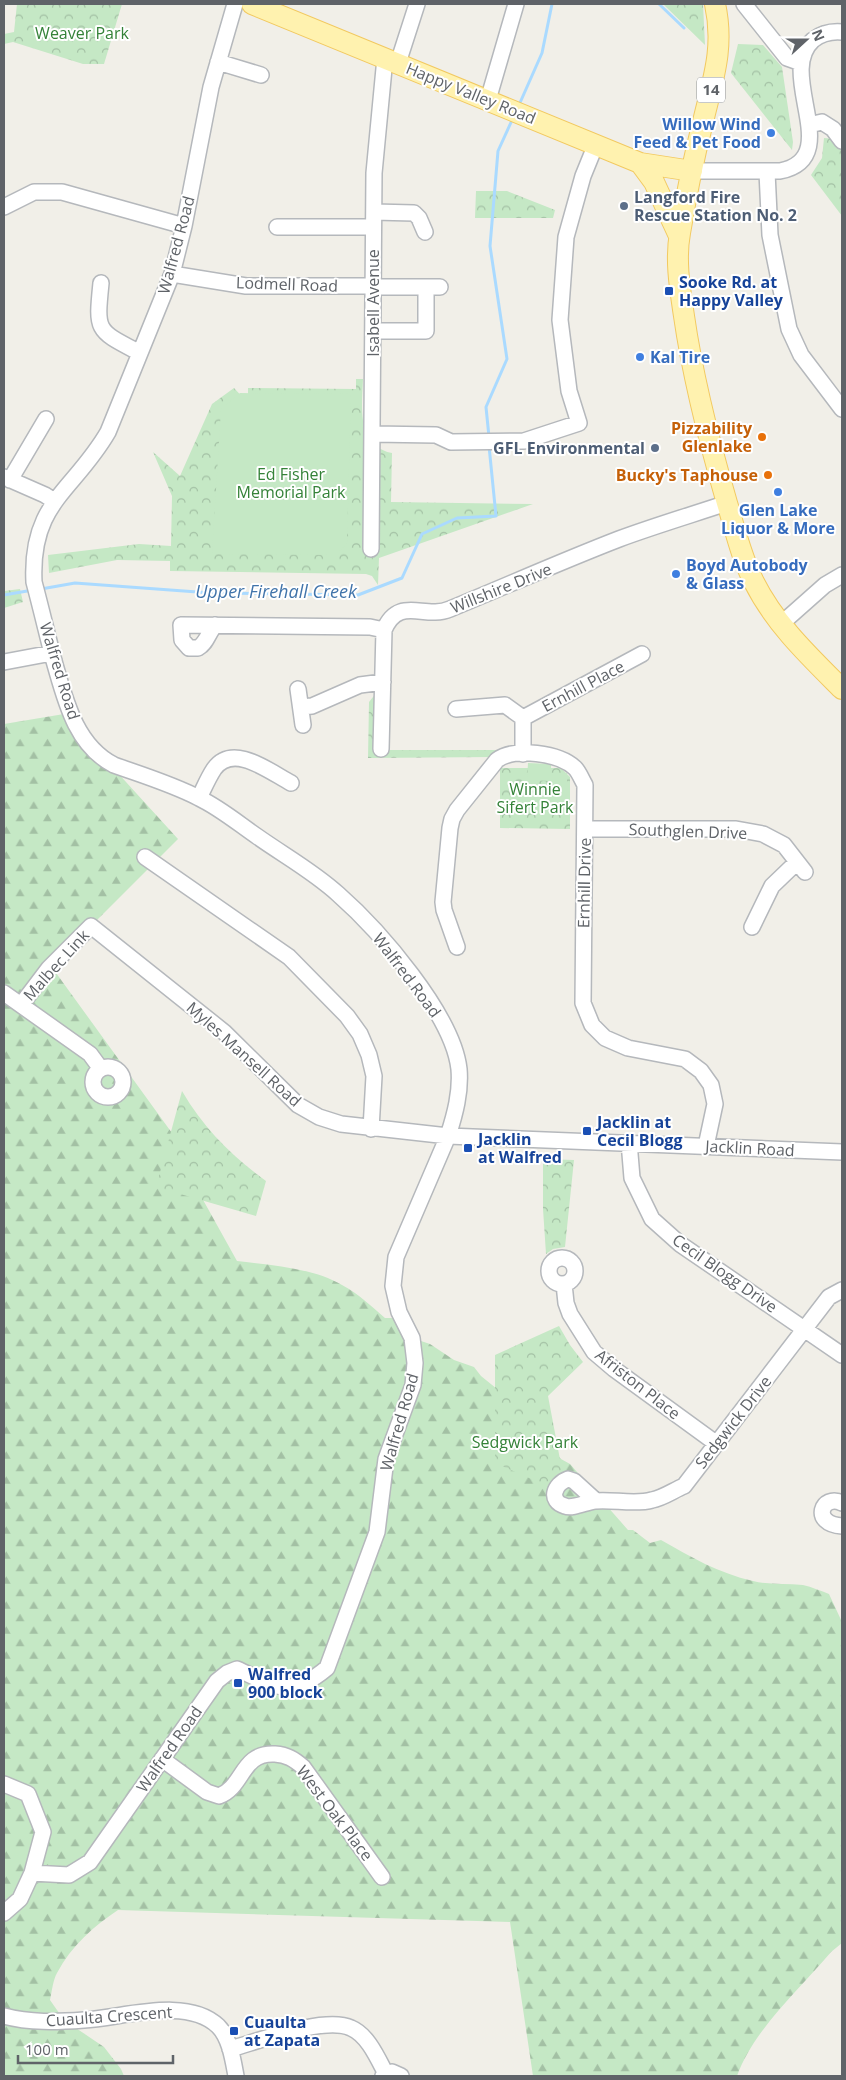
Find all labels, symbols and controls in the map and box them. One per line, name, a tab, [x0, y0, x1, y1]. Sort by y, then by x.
north arrow	[781, 15, 831, 65]
park label: Weaver Park	[35, 22, 129, 44]
text: N	[808, 26, 830, 44]
street label: Happy Valley Road	[403, 57, 539, 129]
road number: 14	[697, 78, 725, 102]
place label: Willow Wind Feed & Pet Food	[634, 113, 761, 153]
marker: Willow Wind Feed & Pet Food	[765, 127, 777, 139]
place label: Langford Fire Rescue Station No. 2	[634, 186, 797, 226]
street label: Walfred Road	[152, 194, 200, 296]
marker: Langford Fire Rescue Station No. 2	[618, 200, 630, 212]
street label: Isabell Avenue	[362, 249, 384, 357]
street label: Lodmell Road	[236, 271, 338, 297]
place label: Sooke Rd. at Happy Valley	[679, 271, 784, 311]
marker: Sooke Rd. at Happy Valley	[663, 285, 675, 297]
place label: Kal Tire	[650, 346, 710, 368]
marker: Kal Tire	[634, 351, 646, 363]
place label: Pizzability Glenlake	[671, 417, 753, 457]
marker: Pizzability Glenlake	[756, 431, 768, 443]
place label: GFL Environmental	[493, 437, 645, 459]
marker: GFL Environmental	[649, 442, 661, 454]
park label: Ed Fisher Memorial Park	[237, 463, 346, 503]
place label: Bucky's Taphouse	[616, 464, 758, 486]
marker: Bucky's Taphouse	[762, 469, 774, 481]
marker: Glen Lake Liquor & More	[772, 486, 784, 498]
place label: Glen Lake Liquor & More	[721, 499, 835, 539]
place label: Boyd Autobody & Glass	[686, 554, 809, 594]
street label: Willshire Drive	[447, 558, 555, 618]
marker: Boyd Autobody & Glass	[670, 568, 682, 580]
water label: Upper Firehall Creek	[195, 579, 358, 603]
street label: Walfred Road	[35, 620, 85, 722]
street label: Ernhill Place	[538, 655, 628, 717]
park label: Winnie Sifert Park	[496, 778, 574, 818]
street label: Southglen Drive	[628, 818, 748, 844]
street label: Ernhill Drive	[572, 838, 596, 928]
street label: Malbec Link	[18, 924, 94, 1005]
street label: Walfred Road	[368, 928, 446, 1022]
street label: Myles Mansell Road	[182, 997, 306, 1111]
place label: Jacklin at Cecil Blogg	[595, 1111, 682, 1151]
marker: Jacklin at Cecil Blogg	[581, 1125, 593, 1137]
place label: Jacklin at Walfred	[476, 1128, 562, 1168]
street label: Jacklin Road	[703, 1135, 795, 1161]
marker: Jacklin at Walfred	[462, 1142, 474, 1154]
street label: Cecil Blogg Drive	[668, 1229, 782, 1317]
street label: Afriston Place	[591, 1344, 685, 1424]
street label: Walfred Road	[375, 1371, 423, 1473]
street label: Sedgwick Drive	[690, 1371, 776, 1473]
park label: Sedgwick Park	[472, 1431, 579, 1453]
place label: Walfred 900 block	[248, 1663, 323, 1703]
marker: Walfred 900 block	[232, 1677, 244, 1689]
street label: Walfred Road	[131, 1701, 207, 1797]
street label: West Oak Place	[292, 1761, 378, 1865]
street label: Cuaulta Crescent	[45, 2001, 173, 2031]
place label: Cuaulta at Zapata	[244, 2011, 320, 2051]
marker: Cuaulta at Zapata	[228, 2025, 240, 2037]
scale bar	[18, 2032, 172, 2064]
text: 100 m	[25, 2039, 69, 2059]

